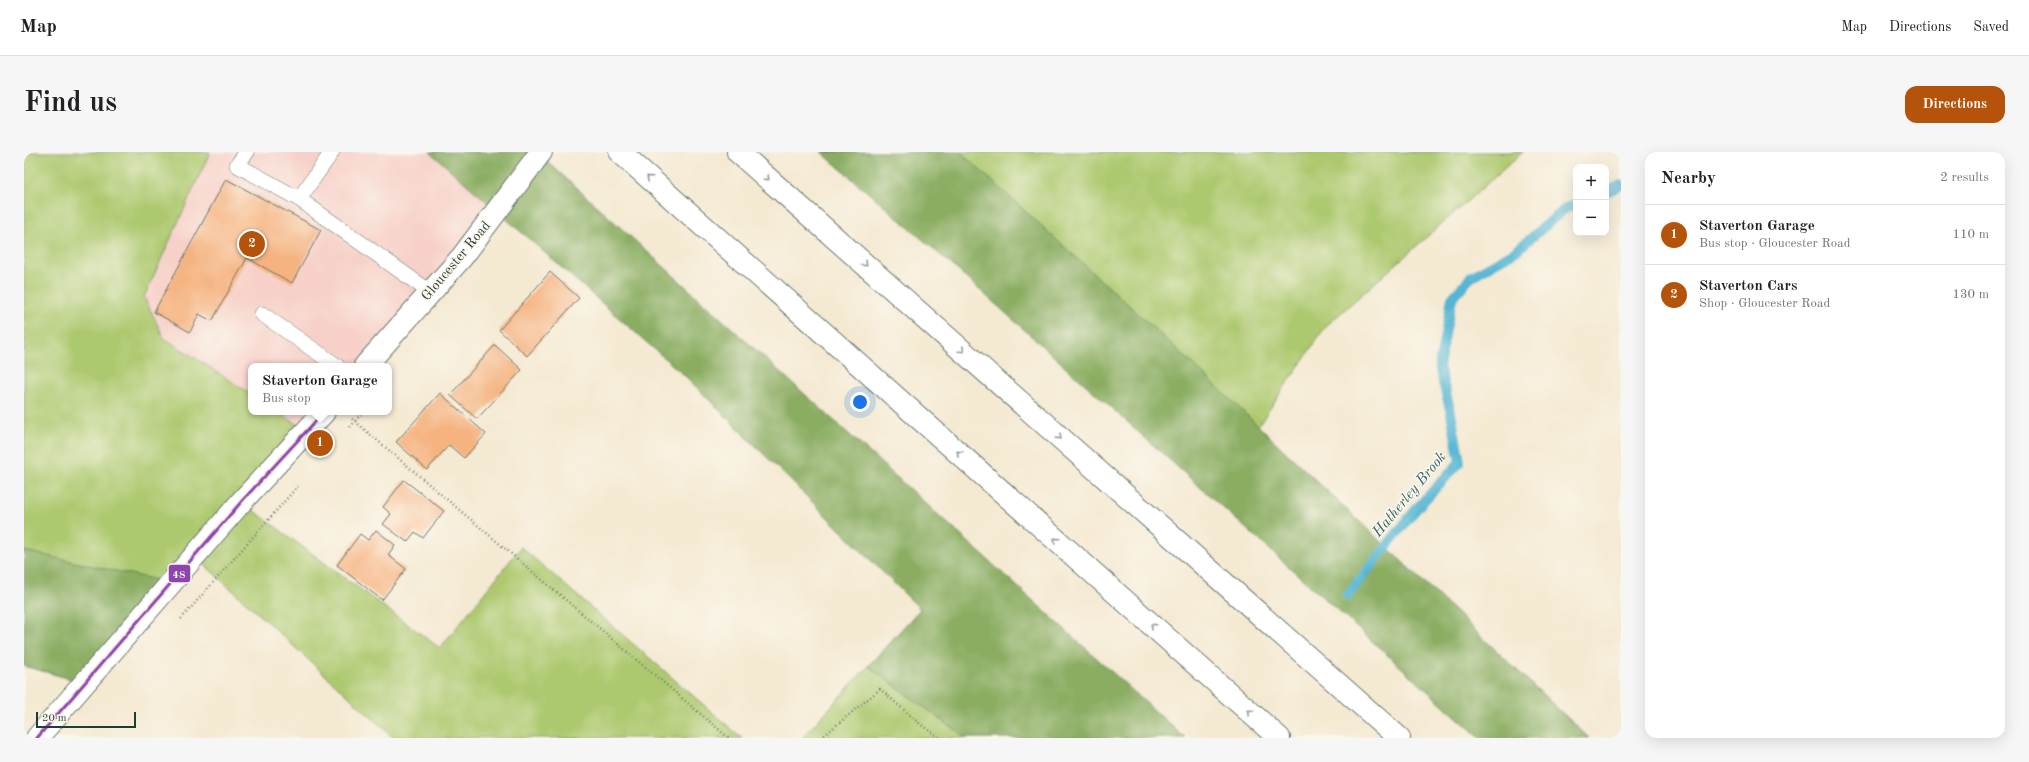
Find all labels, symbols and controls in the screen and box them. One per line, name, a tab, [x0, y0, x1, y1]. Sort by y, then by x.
text: Map	[20, 18, 57, 37]
text: Map	[1841, 20, 1867, 34]
text: Directions	[1889, 20, 1951, 34]
text: Saved	[1973, 20, 2009, 34]
button: Directions	[1905, 86, 2005, 123]
text: Find us	[24, 90, 117, 118]
map controls	[1573, 164, 1609, 236]
button: +	[1573, 164, 1609, 200]
text: Nearby	[1661, 170, 1716, 187]
text: 2 results	[1940, 171, 1989, 184]
one-way arrow	[763, 173, 770, 180]
one-way arrow	[646, 175, 654, 182]
button: −	[1573, 200, 1609, 236]
street label: Gloucester Road	[419, 219, 493, 303]
text: Staverton Garage	[1699, 219, 1815, 234]
text: 1	[1670, 228, 1678, 241]
text: 110 m	[1952, 228, 1989, 241]
pin: 2	[239, 229, 265, 259]
text: Bus stop · Gloucester Road	[1699, 237, 1851, 250]
one-way arrow	[860, 259, 867, 266]
text: Staverton Cars	[1699, 279, 1797, 294]
text: 2	[1670, 288, 1678, 301]
text: 130 m	[1952, 288, 1989, 301]
text: Shop · Gloucester Road	[1699, 297, 1830, 310]
one-way arrow	[957, 346, 965, 353]
popup	[248, 363, 392, 415]
text: Staverton Garage	[262, 374, 378, 389]
text: Bus stop	[262, 392, 311, 405]
your location	[850, 392, 870, 412]
pin: 1	[307, 428, 333, 458]
one-way arrow	[1054, 432, 1062, 439]
water label: Hatherley Brook	[1370, 450, 1450, 541]
one-way arrow	[956, 451, 963, 458]
one-way arrow	[1053, 537, 1060, 544]
line badge: 48	[168, 564, 191, 583]
text: 48	[173, 570, 185, 581]
one-way arrow	[1150, 623, 1158, 631]
scale bar	[36, 710, 136, 729]
one-way arrow	[1247, 710, 1255, 717]
text: 20 m	[42, 713, 67, 724]

